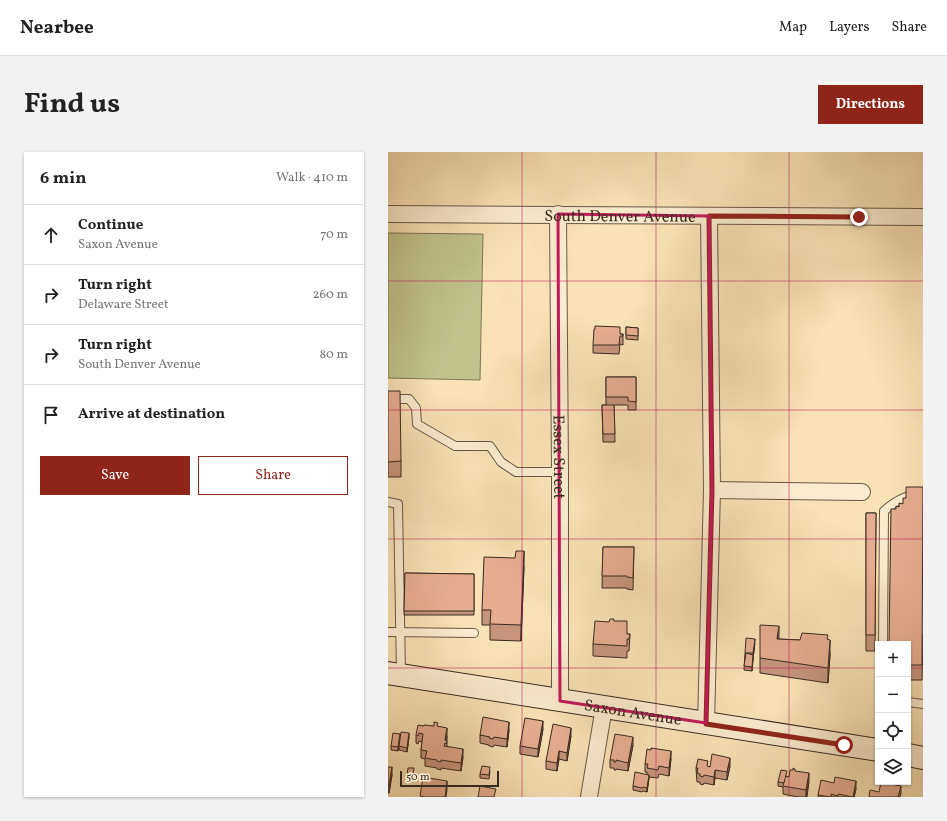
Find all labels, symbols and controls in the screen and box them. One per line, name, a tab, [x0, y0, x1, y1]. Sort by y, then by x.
text: Nearbee	[20, 15, 94, 41]
text: Map	[779, 18, 807, 37]
text: Layers	[829, 18, 869, 37]
text: Share	[891, 18, 927, 37]
text: Find us	[24, 85, 120, 124]
button: Directions	[818, 85, 923, 124]
text: 6 min	[40, 167, 86, 190]
text: Walk · 410 m	[276, 169, 348, 187]
street label: South Denver Avenue	[544, 206, 696, 229]
route end	[850, 208, 868, 226]
text: Continue	[78, 215, 143, 236]
icon: ahead	[40, 224, 62, 246]
text: 70 m	[320, 226, 348, 244]
text: Saxon Avenue	[78, 236, 158, 254]
text: Turn right	[78, 275, 152, 296]
icon: right	[40, 284, 62, 306]
text: 260 m	[313, 286, 348, 304]
text: Delaware Street	[78, 296, 168, 314]
text: Turn right	[78, 335, 152, 356]
icon: right	[40, 344, 62, 366]
text: 80 m	[319, 346, 348, 364]
text: South Denver Avenue	[78, 356, 201, 374]
icon: arrive	[40, 404, 62, 426]
text: Arrive at destination	[78, 404, 225, 425]
street label: Essex Street	[547, 415, 569, 500]
button: Save	[40, 456, 190, 495]
button: Share	[198, 456, 348, 495]
map controls	[875, 641, 911, 785]
button: +	[875, 641, 911, 677]
button: −	[875, 677, 911, 713]
street label: Saxon Avenue	[582, 695, 683, 732]
button: locate	[875, 713, 911, 749]
route start	[835, 736, 853, 754]
button: layers	[875, 749, 911, 785]
scale bar	[400, 769, 499, 788]
text: 50 m	[406, 770, 430, 785]

